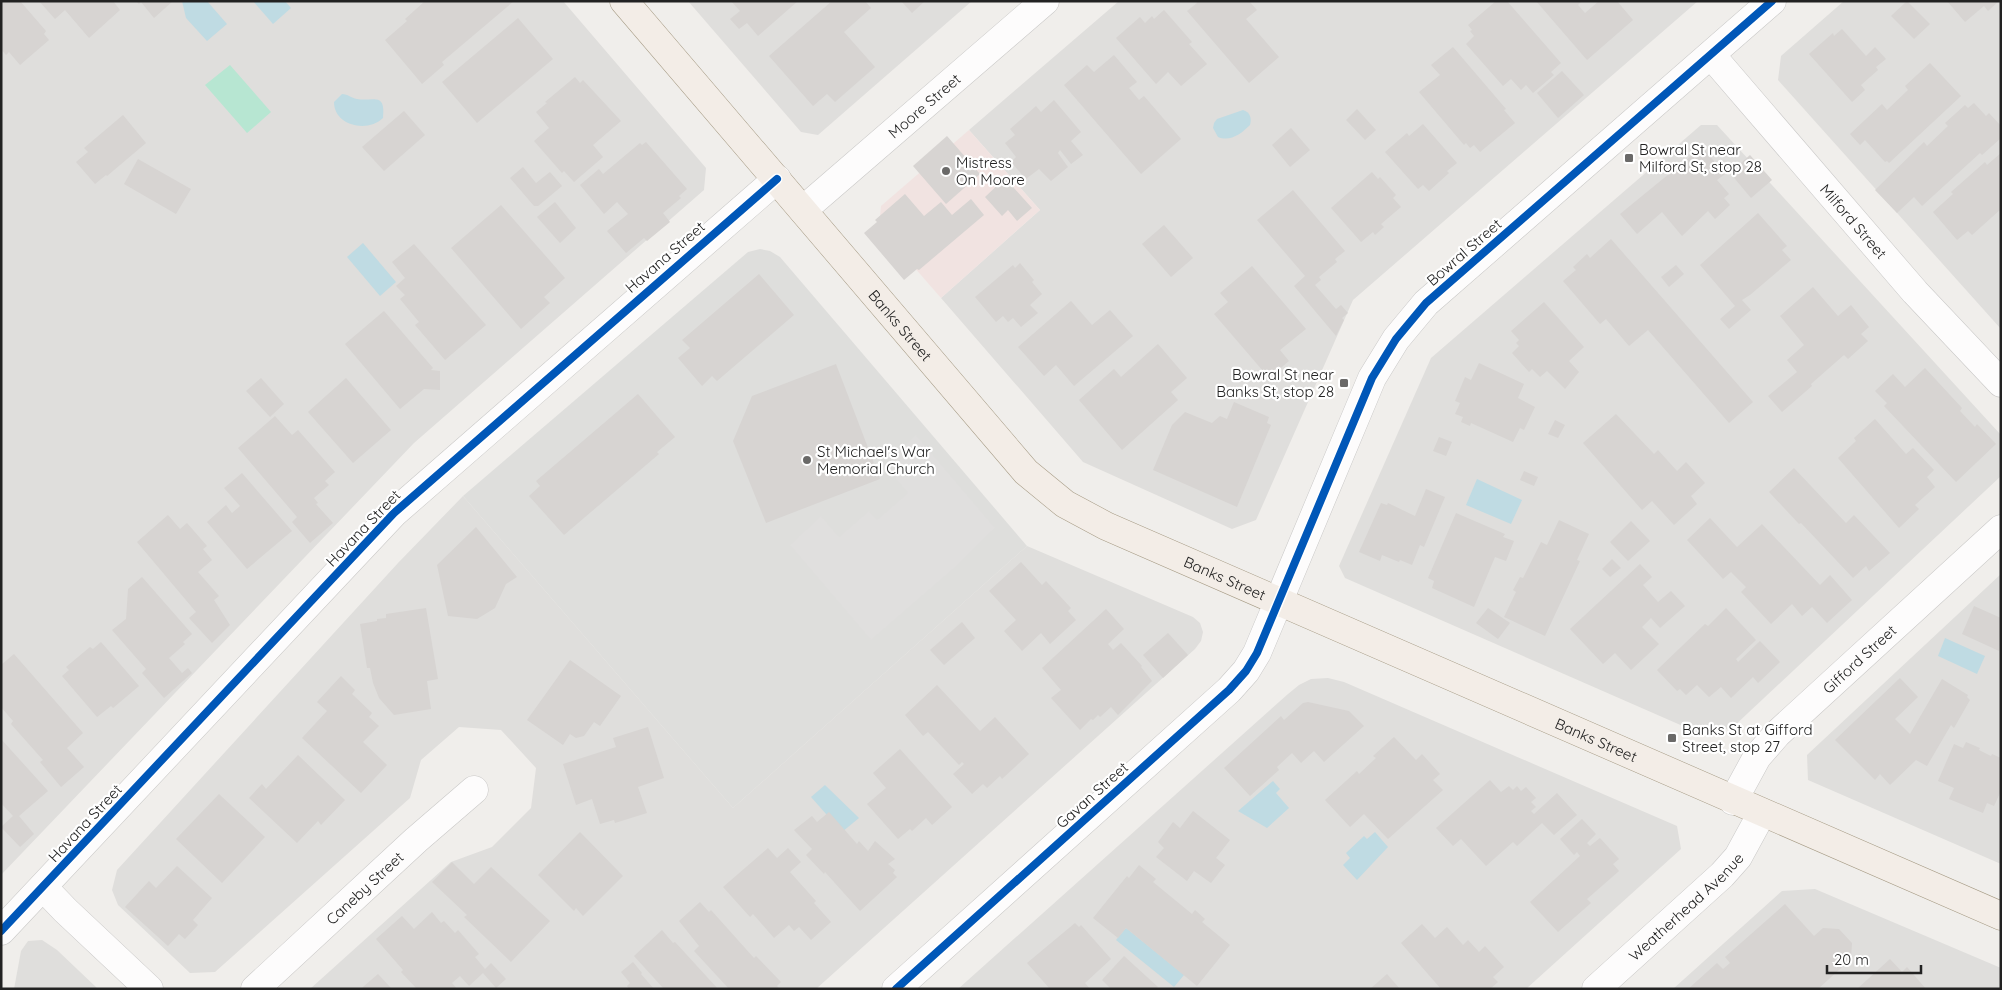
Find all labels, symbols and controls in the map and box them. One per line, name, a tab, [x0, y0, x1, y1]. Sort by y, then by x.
street label: Moore Street	[884, 69, 964, 142]
place label: Bowral St near Milford St, stop 28	[1639, 140, 1762, 176]
marker: Bowral St near Milford St, stop 28	[1623, 152, 1635, 164]
place label: Mistress On Moore	[956, 153, 1025, 189]
marker: Mistress On Moore	[940, 165, 952, 177]
street label: Milford Street	[1816, 180, 1891, 262]
street label: Bowral Street	[1423, 214, 1505, 290]
street label: Havana Street	[621, 217, 709, 297]
street label: Banks Street	[865, 286, 936, 365]
place label: Bowral St near Banks St, stop 28	[1216, 365, 1334, 401]
marker: Bowral St near Banks St, stop 28	[1338, 377, 1350, 389]
place label: St Michael's War Memorial Church	[817, 442, 935, 478]
marker: St Michael's War Memorial Church	[801, 454, 813, 466]
street label: Havana Street	[322, 486, 404, 570]
street label: Banks Street	[1181, 552, 1269, 604]
street label: Gifford Street	[1818, 620, 1900, 697]
street label: Banks Street	[1552, 713, 1640, 766]
place label: Banks St at Gifford Street, stop 27	[1682, 720, 1813, 756]
marker: Banks St at Gifford Street, stop 27	[1666, 732, 1678, 744]
street label: Gavan Street	[1052, 758, 1132, 832]
street label: Havana Street	[44, 780, 126, 866]
street label: Caneby Street	[322, 847, 407, 928]
street label: Weatherhead Avenue	[1624, 848, 1747, 965]
scale bar	[1827, 942, 1921, 974]
text: 20 m	[1834, 950, 1869, 969]

